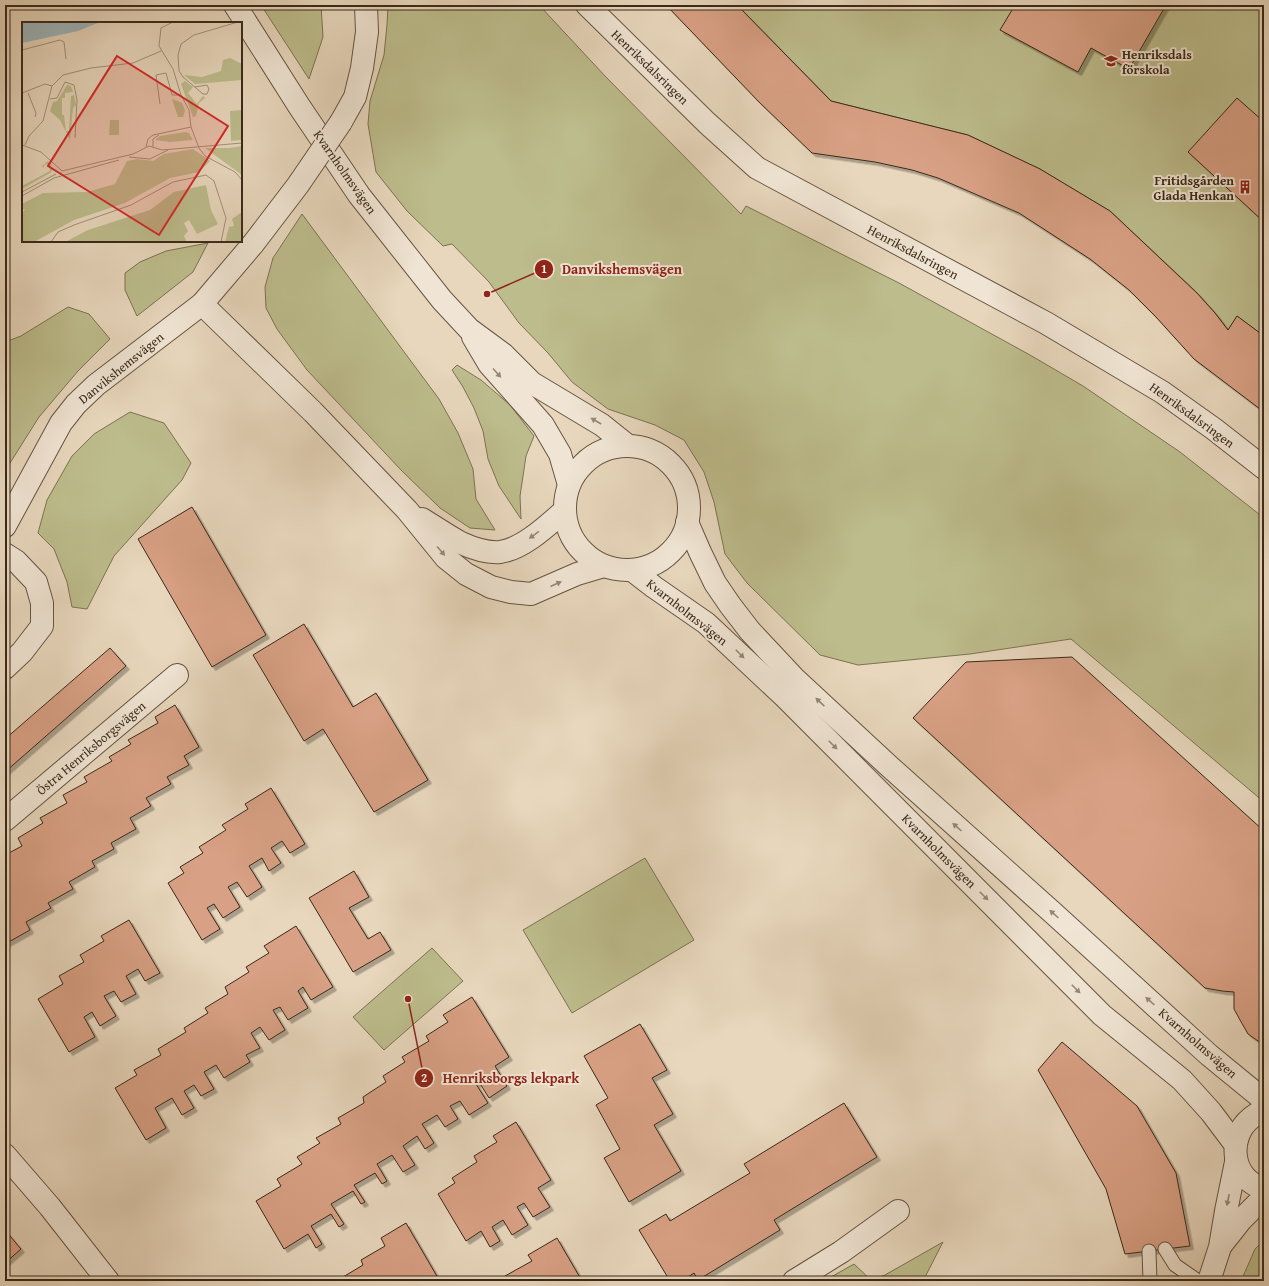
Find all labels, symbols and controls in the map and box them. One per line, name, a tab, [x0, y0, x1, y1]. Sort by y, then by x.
inset map	[22, 22, 242, 242]
street label: Henriksdalsringen	[607, 25, 693, 109]
place label: Henriksdals förskola	[1122, 45, 1192, 79]
school or university icon: Henriksdals förskola	[1103, 53, 1119, 69]
street label: Kvarnholmsvägen	[309, 126, 381, 218]
place label: Fritidsgården Glada Henkan	[1154, 171, 1234, 205]
building icon: Fritidsgården Glada Henkan	[1237, 179, 1253, 195]
street label: Henriksdalsringen	[864, 220, 963, 284]
callout: Danvikshemsvägen	[534, 256, 690, 282]
text: Danvikshemsvägen	[562, 259, 683, 279]
text: 1	[541, 260, 547, 277]
street label: Danvikshemsvägen	[74, 327, 168, 408]
one-way arrow	[493, 368, 502, 378]
street label: Henriksdalsringen	[1146, 378, 1239, 453]
one-way arrow	[590, 418, 602, 425]
one-way arrow	[528, 531, 539, 539]
one-way arrow	[436, 545, 445, 556]
street label: Kvarnholmsvägen	[642, 574, 732, 650]
one-way arrow	[550, 581, 561, 587]
one-way arrow	[735, 649, 745, 659]
street label: Östra Henriksborgsvägen	[32, 696, 150, 799]
one-way arrow	[815, 697, 825, 706]
one-way arrow	[828, 740, 838, 750]
street label: Kvarnholmsvägen	[897, 809, 981, 893]
one-way arrow	[952, 822, 962, 832]
one-way arrow	[979, 891, 989, 901]
one-way arrow	[1049, 909, 1059, 918]
one-way arrow	[1071, 984, 1081, 994]
one-way arrow	[1145, 996, 1155, 1006]
street label: Kvarnholmsvägen	[1155, 1003, 1242, 1083]
callout: Henriksborgs lekpark	[414, 1065, 587, 1091]
text: Henriksborgs lekpark	[443, 1068, 580, 1088]
text: 2	[421, 1069, 427, 1086]
one-way arrow	[1224, 1194, 1230, 1206]

